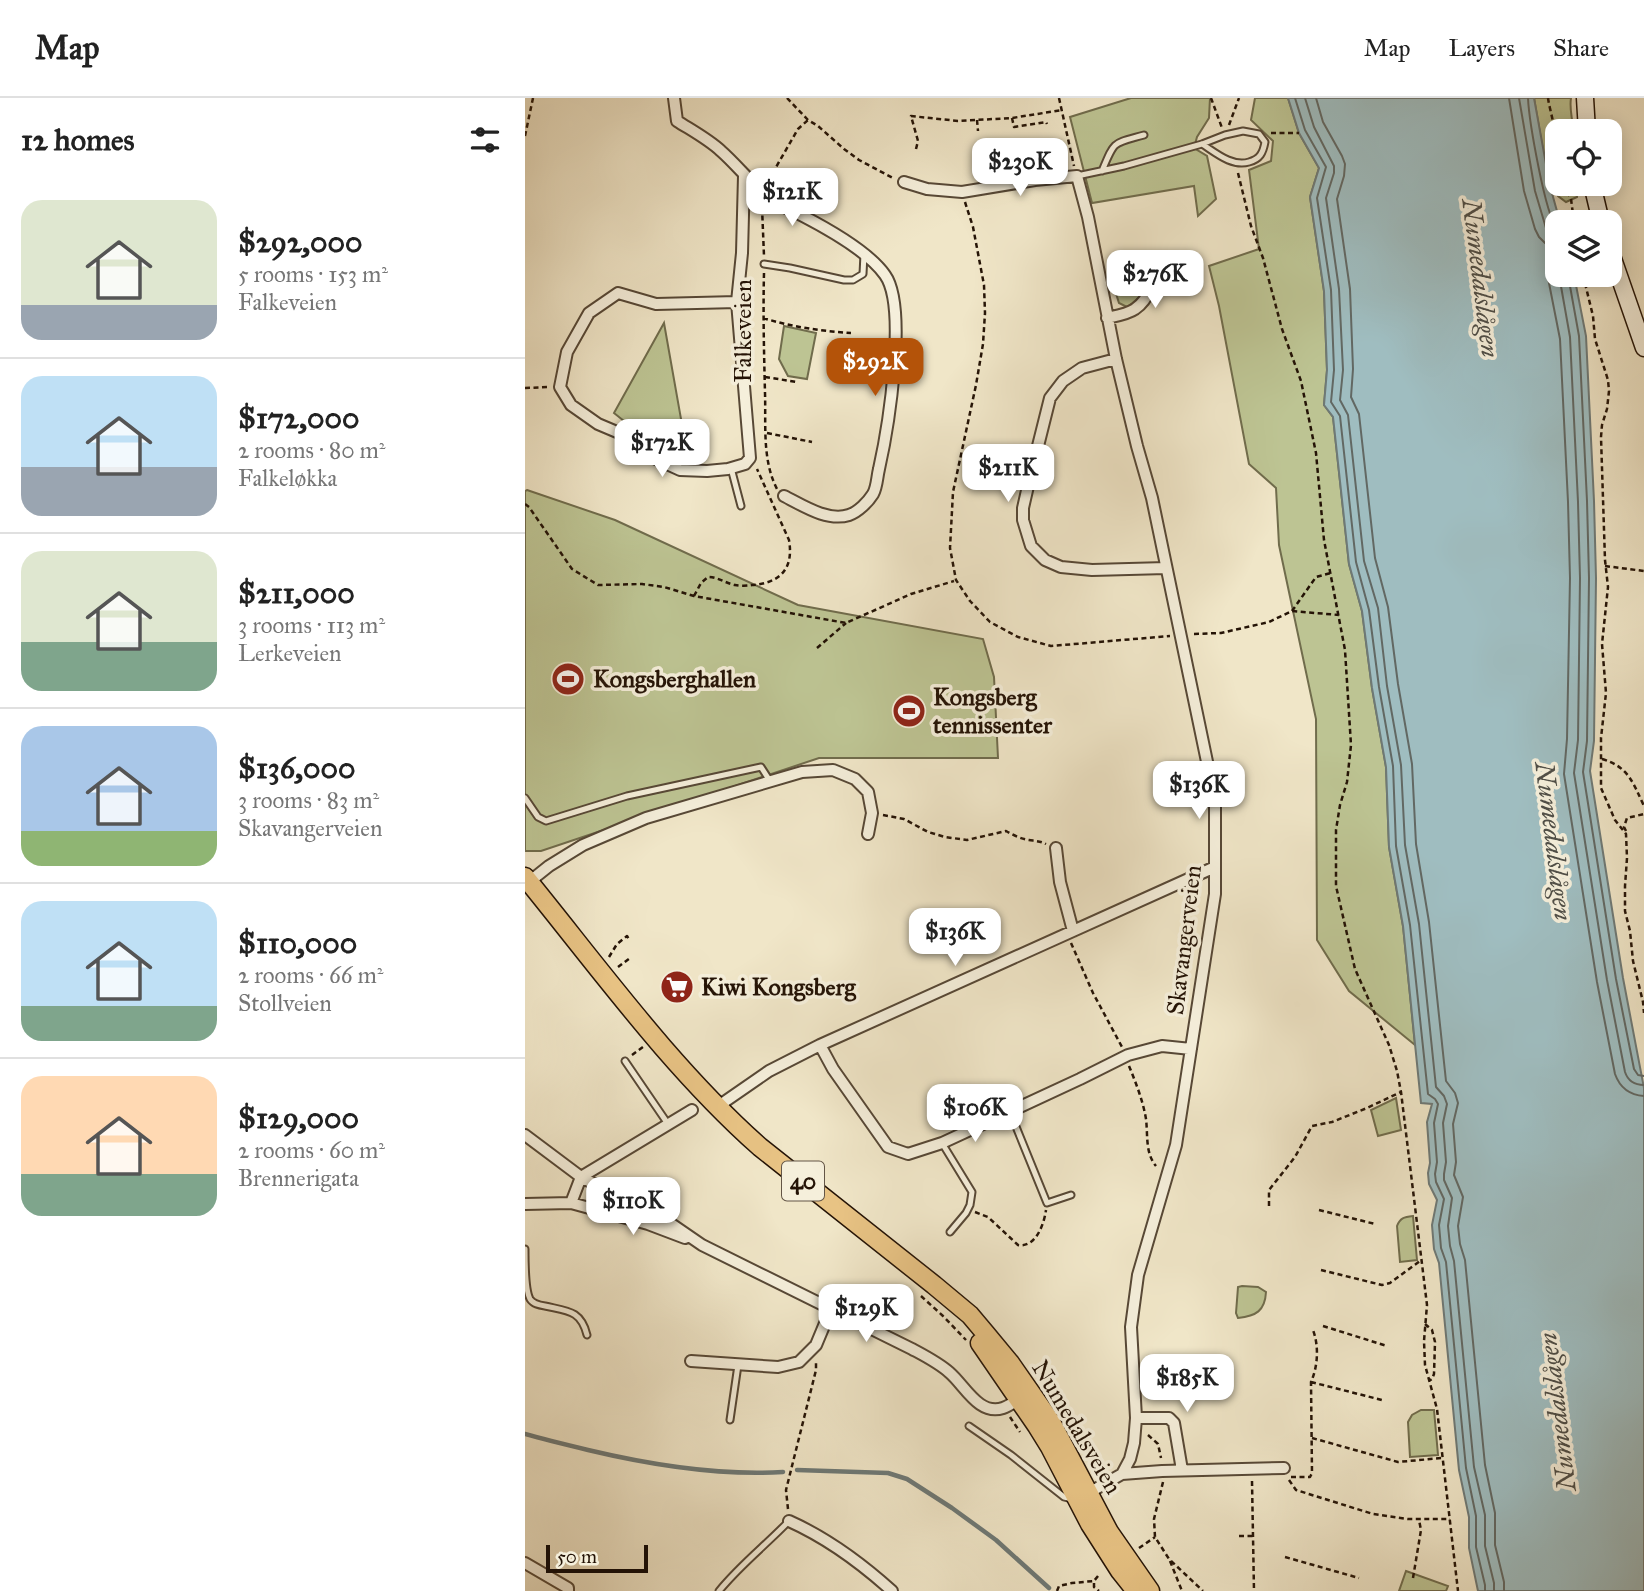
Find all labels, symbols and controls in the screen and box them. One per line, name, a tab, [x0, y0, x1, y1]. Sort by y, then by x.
text: Map	[35, 28, 99, 68]
text: Map	[1364, 33, 1411, 63]
text: Layers	[1449, 33, 1515, 63]
text: Share	[1553, 33, 1609, 63]
map controls	[1545, 119, 1622, 287]
button: locate	[1545, 119, 1622, 196]
icon: filters	[466, 121, 504, 159]
text: 12 homes	[21, 122, 134, 158]
pin: $230K	[971, 139, 1069, 198]
text: $230K	[988, 147, 1052, 175]
pin: $121K	[743, 169, 841, 228]
text: $121K	[762, 177, 822, 205]
water label: Numedalslågen	[1455, 195, 1507, 360]
button: layers	[1545, 210, 1622, 287]
text: $292,000	[238, 224, 362, 260]
icon: home	[77, 228, 161, 312]
pin: $276K	[1106, 250, 1204, 310]
text: $276K	[1123, 259, 1187, 287]
text: 5 rooms · 153 m²	[238, 260, 388, 288]
street label: Falkeveien	[728, 279, 758, 383]
text: Falkeveien	[238, 288, 337, 316]
pin: $292K	[826, 338, 924, 398]
text: $292K	[842, 347, 908, 375]
text: $172,000	[238, 400, 359, 436]
icon: home	[77, 404, 161, 488]
pin: $172K	[613, 420, 711, 479]
text: $172K	[631, 428, 693, 456]
text: 2 rooms · 80 m²	[238, 436, 385, 464]
pin: $211K	[959, 444, 1057, 504]
text: $211K	[978, 453, 1038, 481]
text: Falkeløkka	[238, 464, 337, 492]
text: $211,000	[238, 575, 355, 611]
icon: home	[77, 579, 161, 663]
text: 3 rooms · 113 m²	[238, 611, 385, 639]
text: Lerkeveien	[238, 639, 342, 667]
sports icon: Kongsberghallen	[549, 660, 587, 698]
place label: Kongsberghallen	[593, 664, 756, 694]
place label: Kongsberg tennissenter	[932, 682, 1053, 740]
sports icon: Kongsberg tennissenter	[890, 692, 928, 730]
text: $136,000	[238, 750, 355, 786]
icon: home	[77, 754, 161, 838]
water label: Numedalslågen	[1528, 758, 1580, 923]
pin: $136K	[1150, 762, 1248, 821]
text: $136K	[1169, 770, 1229, 798]
text: 3 rooms · 83 m²	[238, 786, 379, 814]
text: Skavangerveien	[238, 814, 382, 842]
street label: Skavangerveien	[1160, 863, 1208, 1017]
pin: $136K	[906, 908, 1004, 968]
text: $136K	[925, 917, 985, 945]
text: $110,000	[238, 925, 357, 961]
icon: home	[77, 929, 161, 1013]
text: 2 rooms · 66 m²	[238, 961, 383, 989]
supermarket icon: Kiwi Kongsberg	[658, 968, 696, 1006]
place label: Kiwi Kongsberg	[701, 972, 856, 1002]
text: Stollveien	[238, 989, 332, 1017]
pin: $106K	[926, 1084, 1024, 1144]
text: $106K	[943, 1093, 1007, 1121]
text: $129,000	[238, 1100, 359, 1136]
icon: home	[77, 1104, 161, 1188]
text: 2 rooms · 60 m²	[238, 1136, 385, 1164]
road number: 40	[782, 1162, 824, 1200]
text: Brennerigata	[238, 1164, 359, 1192]
pin: $110K	[584, 1178, 682, 1237]
text: $110K	[602, 1186, 664, 1214]
pin: $129K	[817, 1284, 915, 1344]
text: $129K	[835, 1293, 897, 1321]
water label: Numedalslågen	[1531, 1330, 1583, 1495]
pin: $185K	[1138, 1354, 1236, 1414]
street label: Numedalsveien	[1025, 1355, 1129, 1499]
text: $185K	[1156, 1363, 1218, 1391]
scale bar	[546, 1542, 647, 1574]
text: 50 m	[557, 1545, 597, 1568]

